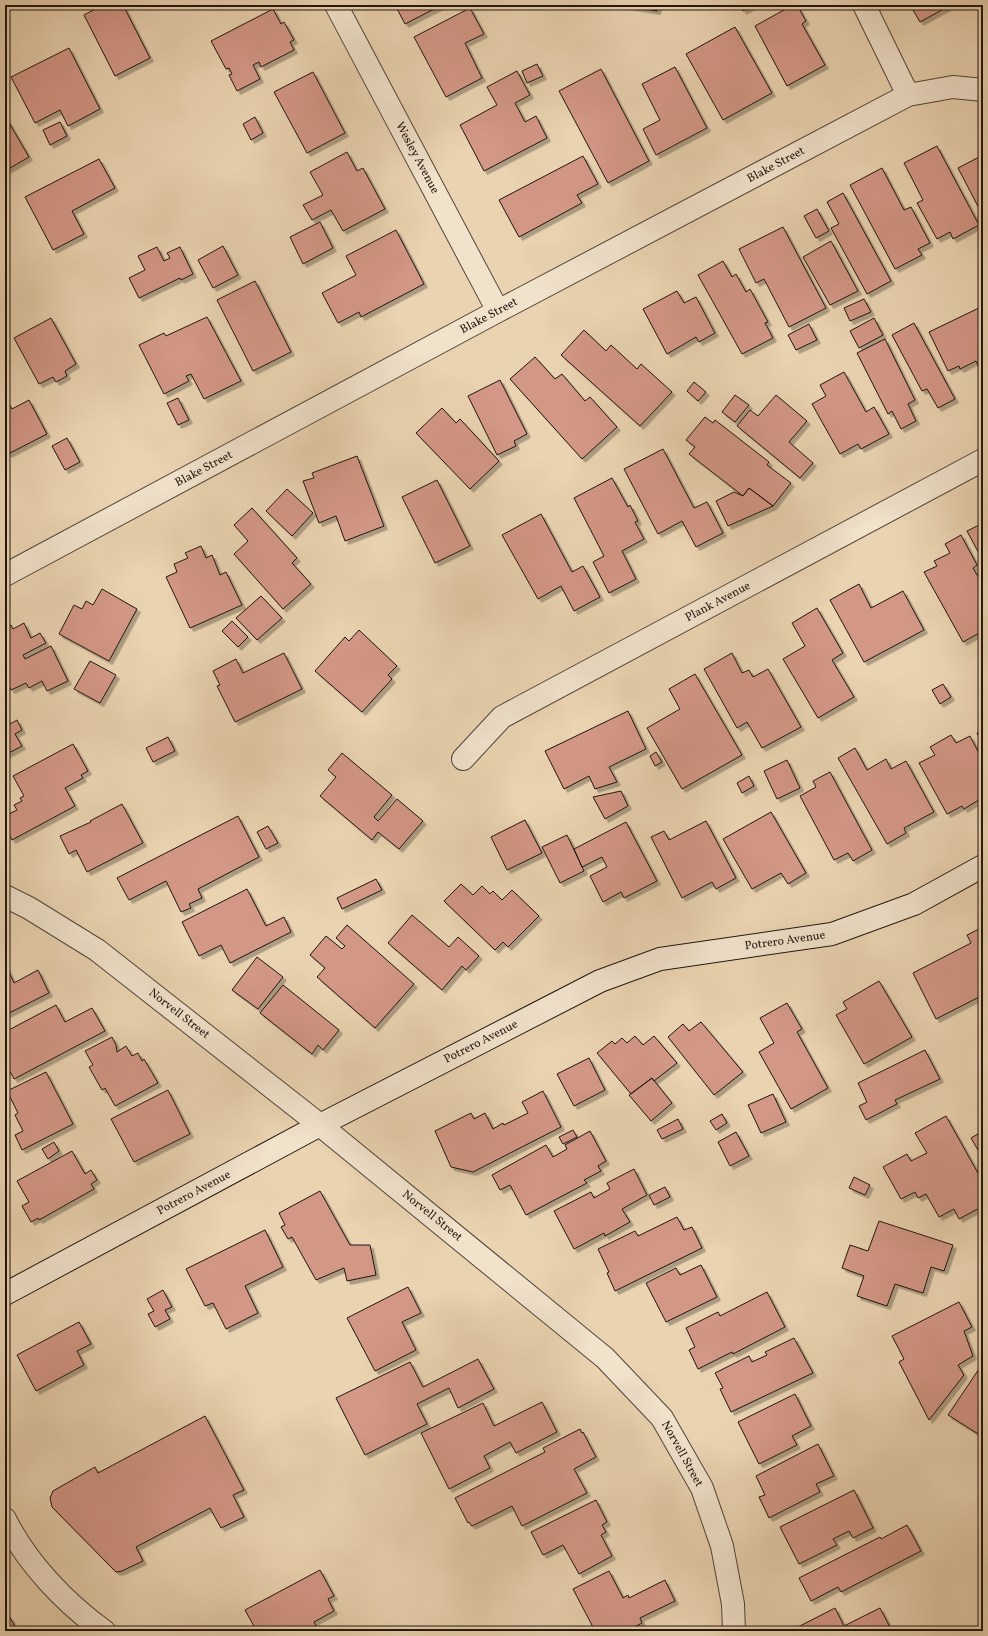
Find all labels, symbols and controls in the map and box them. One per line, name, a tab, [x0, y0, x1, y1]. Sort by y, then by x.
street label: Wesley Avenue	[391, 119, 443, 197]
street label: Blake Street	[744, 143, 808, 187]
street label: Blake Street	[457, 294, 521, 338]
street label: Blake Street	[172, 447, 236, 491]
street label: Plank Avenue	[682, 578, 754, 626]
street label: Potrero Avenue	[744, 927, 827, 955]
street label: Norvell Street	[145, 985, 213, 1043]
street label: Potrero Avenue	[441, 1016, 521, 1068]
street label: Potrero Avenue	[154, 1167, 234, 1219]
street label: Norvell Street	[399, 1187, 465, 1245]
street label: Norvell Street	[657, 1418, 707, 1490]

